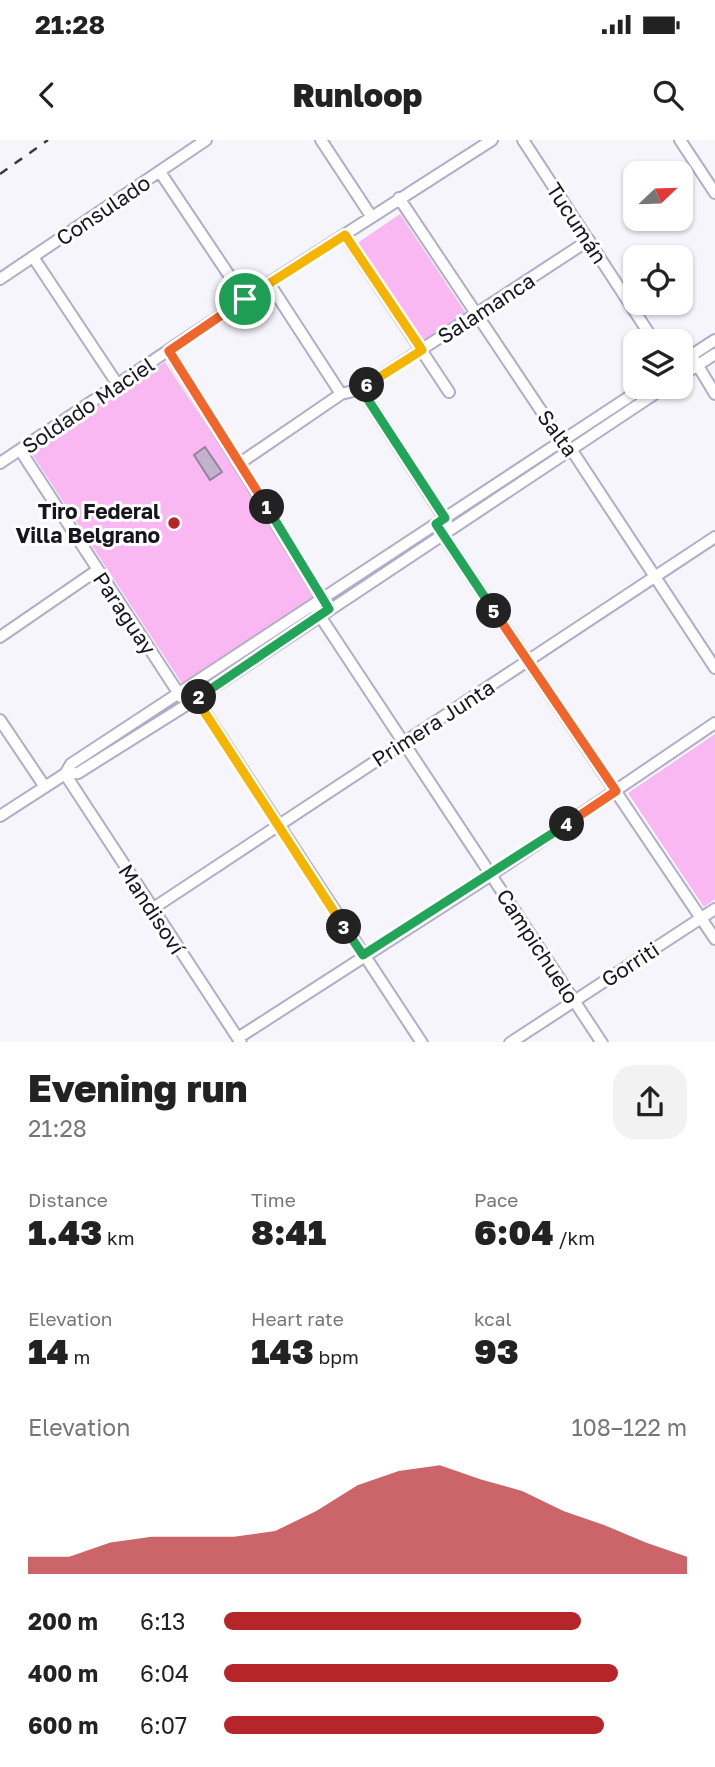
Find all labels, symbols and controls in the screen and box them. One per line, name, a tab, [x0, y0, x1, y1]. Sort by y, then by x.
text: 21:28	[35, 9, 105, 40]
icon: back	[28, 76, 66, 114]
text: Runloop	[293, 76, 422, 114]
icon: search	[649, 76, 687, 114]
north arrow	[623, 161, 693, 231]
map controls	[623, 161, 693, 399]
street label: Consulado	[51, 169, 155, 251]
street label: Tucumán	[541, 178, 613, 268]
button: locate	[623, 245, 693, 315]
street label: Salamanca	[433, 267, 539, 349]
pin	[215, 269, 275, 329]
icon: arrive	[226, 280, 264, 318]
button: layers	[623, 329, 693, 399]
street label: Soldado Maciel	[17, 351, 159, 459]
pin: 6	[350, 368, 384, 402]
text: 6	[360, 373, 373, 396]
street label: Salta	[532, 404, 584, 462]
pin: 1	[250, 490, 284, 524]
text: 1	[262, 495, 271, 518]
place label: Tiro Federal Villa Belgrano	[15, 498, 160, 548]
marker: Tiro Federal Villa Belgrano	[166, 515, 182, 531]
street label: Paraguay	[88, 567, 162, 659]
pin: 5	[476, 594, 512, 629]
text: 5	[488, 599, 499, 622]
street label: Primera Junta	[367, 674, 499, 772]
pin: 2	[182, 680, 216, 714]
text: 2	[193, 685, 204, 708]
pin: 4	[550, 806, 584, 842]
text: 4	[561, 812, 572, 835]
street label: Mandisoví	[113, 859, 191, 960]
street label: Campichuelo	[491, 884, 585, 1008]
pin: 3	[326, 910, 362, 944]
text: 3	[338, 915, 349, 938]
street label: Gorriti	[596, 936, 664, 992]
text: Evening run	[28, 1065, 247, 1110]
button: share	[613, 1065, 687, 1139]
text: 21:28	[28, 1114, 87, 1142]
text: Distance	[28, 1188, 108, 1211]
text: Time	[251, 1188, 296, 1211]
text: Pace	[474, 1188, 518, 1211]
text: 1.43	[28, 1211, 102, 1253]
text: 8:41	[251, 1211, 326, 1253]
text: 6:04	[474, 1211, 554, 1253]
text: km	[102, 1226, 135, 1249]
text: /km	[554, 1226, 595, 1249]
text: Elevation	[28, 1307, 113, 1330]
text: Heart rate	[251, 1307, 344, 1330]
text: kcal	[474, 1307, 512, 1330]
text: 14	[28, 1330, 69, 1372]
text: 143	[251, 1330, 314, 1372]
text: 93	[474, 1330, 519, 1372]
text: m	[69, 1345, 90, 1368]
text: bpm	[314, 1345, 359, 1368]
text: Elevation	[28, 1413, 130, 1441]
text: 108–122 m	[571, 1413, 687, 1441]
text: 200 m	[28, 1607, 98, 1635]
text: 6:13	[140, 1607, 185, 1635]
text: 400 m	[28, 1659, 98, 1687]
text: 6:04	[140, 1659, 189, 1687]
text: 600 m	[28, 1711, 98, 1739]
text: 6:07	[140, 1711, 187, 1739]

